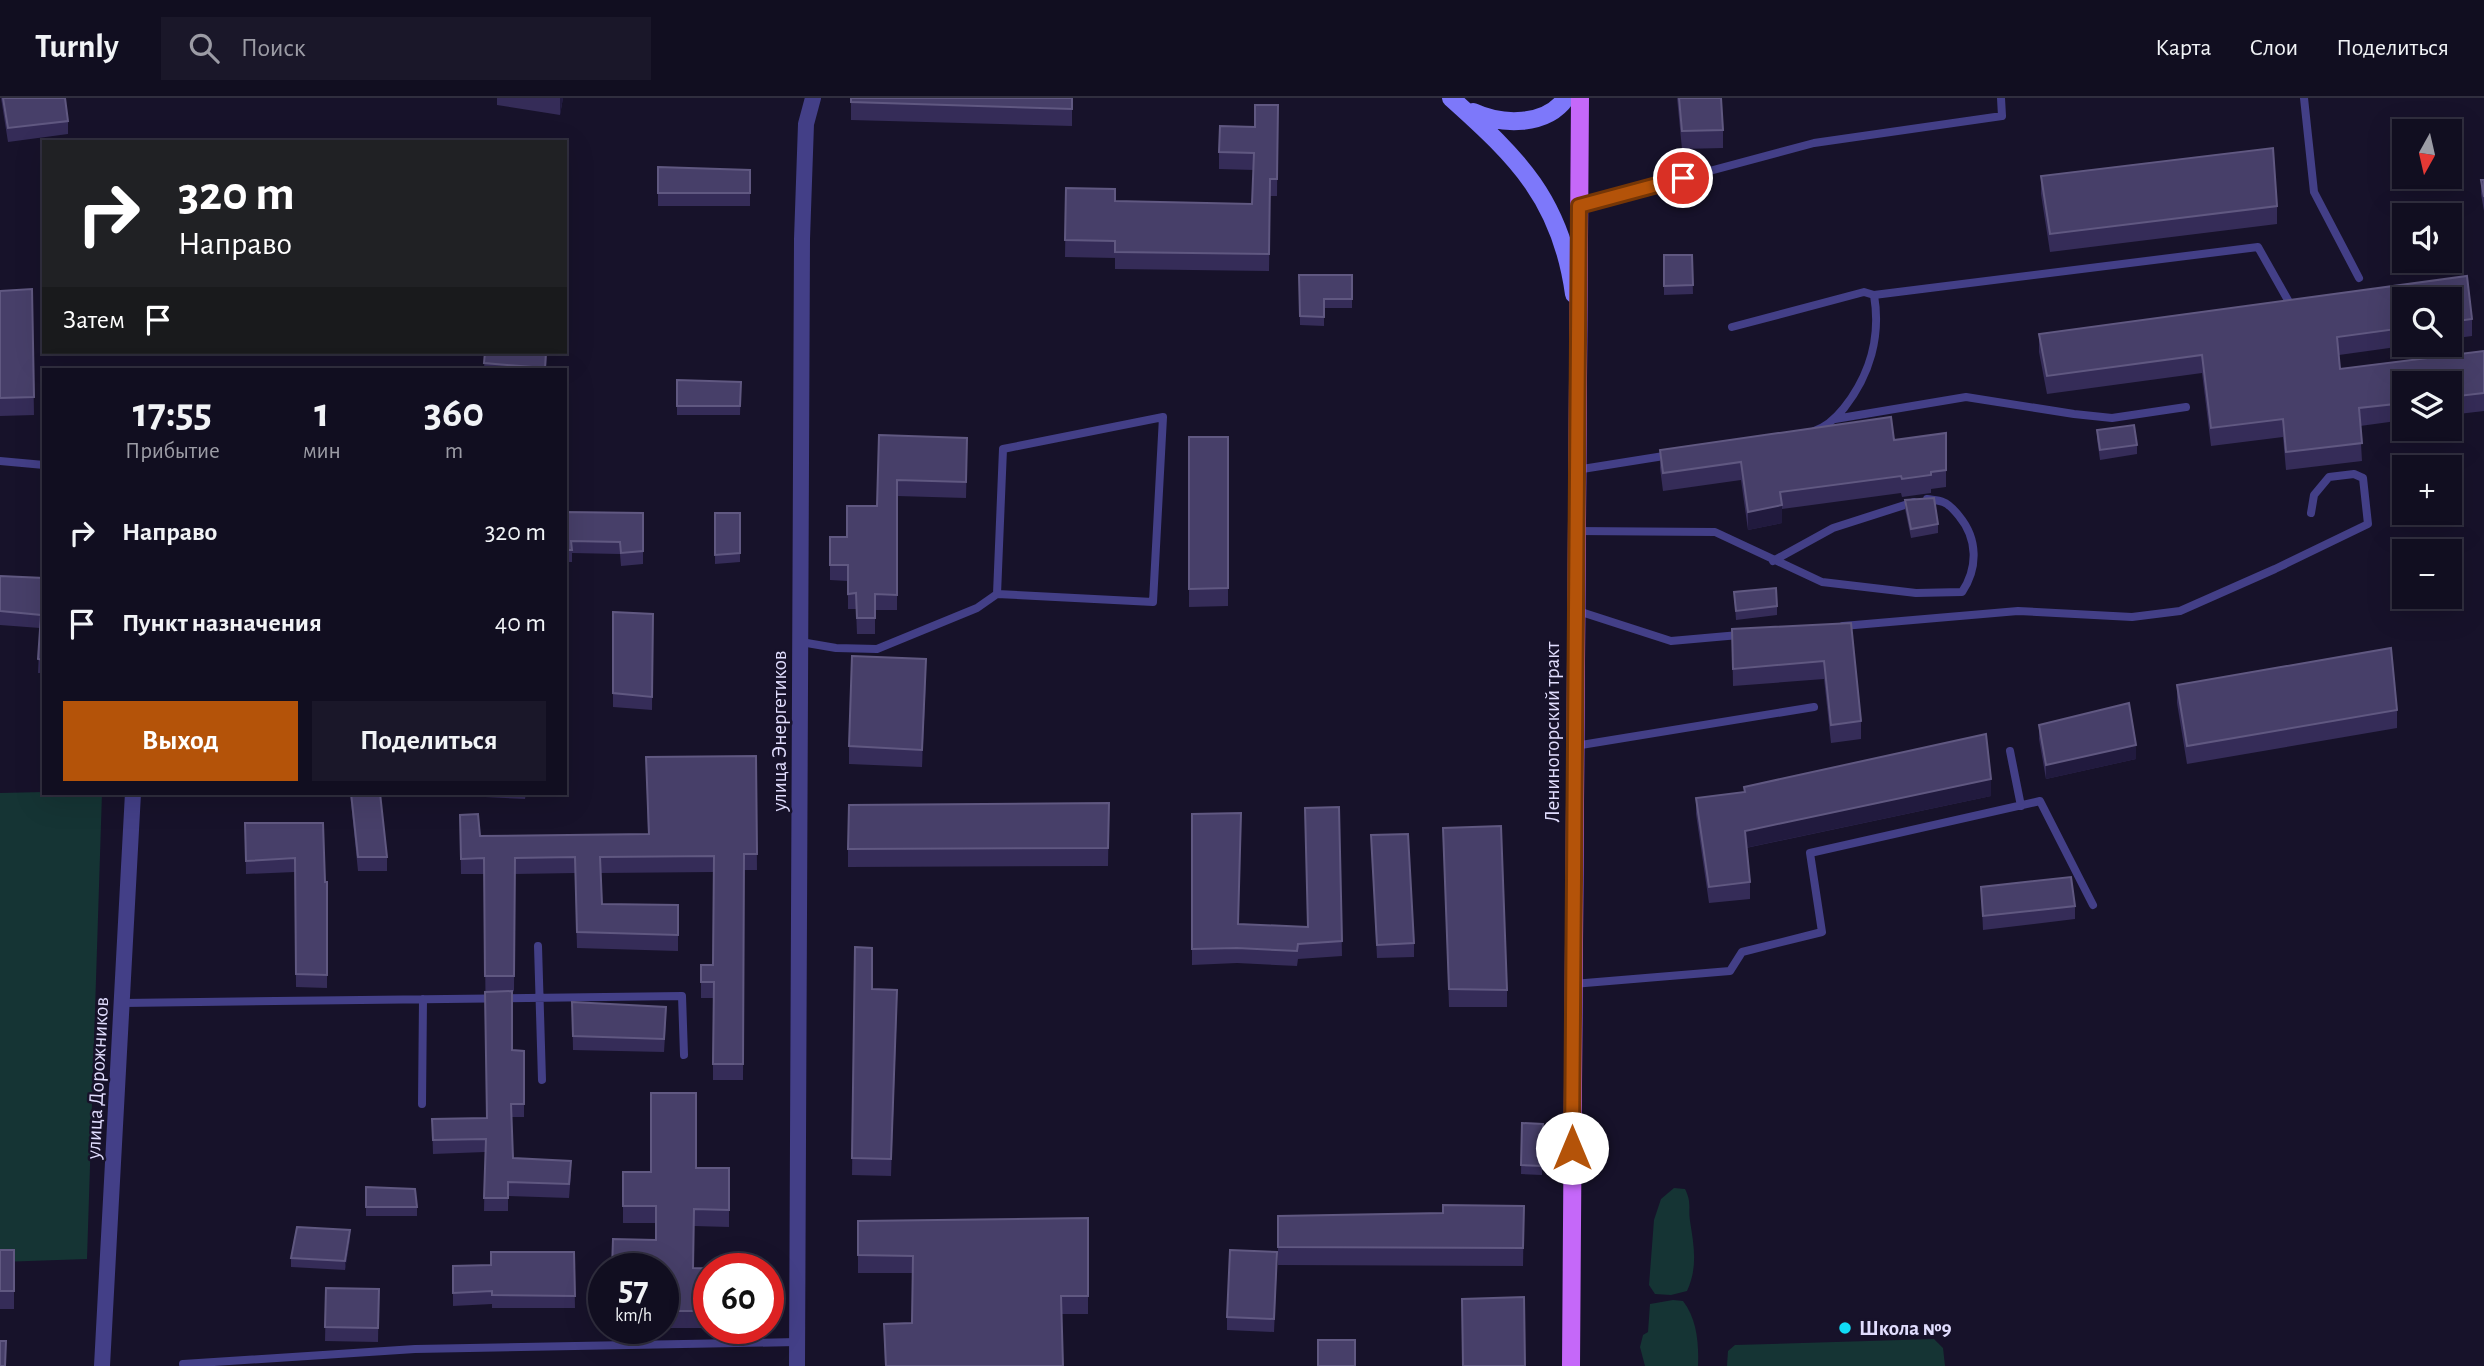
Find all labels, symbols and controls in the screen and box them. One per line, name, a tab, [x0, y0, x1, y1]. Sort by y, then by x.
search box	[161, 17, 651, 80]
icon: search	[185, 29, 223, 67]
text: Turnly	[35, 31, 119, 64]
text: Поиск	[241, 35, 306, 61]
text: Карта	[2155, 36, 2211, 60]
text: Слои	[2249, 36, 2298, 60]
text: Поделиться	[2336, 36, 2449, 60]
north arrow	[2392, 119, 2462, 189]
map controls	[2392, 119, 2462, 609]
pin	[1653, 148, 1713, 208]
icon: arrive	[1664, 159, 1702, 197]
icon: right	[63, 168, 154, 259]
text: 320 m	[178, 170, 295, 219]
button: sound	[2392, 203, 2462, 273]
text: Направо	[178, 228, 292, 260]
button: search	[2392, 287, 2462, 357]
icon: arrive	[139, 301, 177, 339]
text: Затем	[63, 307, 125, 333]
button: layers	[2392, 371, 2462, 441]
text: 17:55	[133, 392, 212, 434]
text: 1	[314, 392, 329, 434]
text: 360	[424, 392, 484, 434]
text: Прибытие	[125, 440, 220, 463]
text: мин	[303, 440, 341, 463]
text: m	[445, 440, 463, 463]
button: +	[2392, 455, 2462, 525]
icon: right	[63, 514, 101, 552]
text: Направо	[122, 519, 217, 545]
text: 320 m	[485, 519, 546, 545]
button: −	[2392, 539, 2462, 609]
icon: arrive	[63, 605, 101, 643]
text: Пункт назначения	[122, 610, 322, 636]
text: 40 m	[495, 610, 546, 636]
street label: Лениногорский тракт	[1542, 641, 1563, 822]
street label: улица Энергетиков	[769, 651, 790, 812]
button: Выход	[63, 701, 298, 781]
button: Поделиться	[312, 701, 546, 781]
street label: улица Дорожников	[83, 996, 112, 1161]
position arrow	[1535, 1111, 1609, 1185]
speed limit sign: 60	[693, 1253, 784, 1344]
text: 57	[618, 1272, 649, 1307]
text: km/h	[615, 1307, 652, 1325]
place label: Школа №9	[1859, 1318, 1952, 1339]
marker: Школа №9	[1837, 1320, 1853, 1336]

